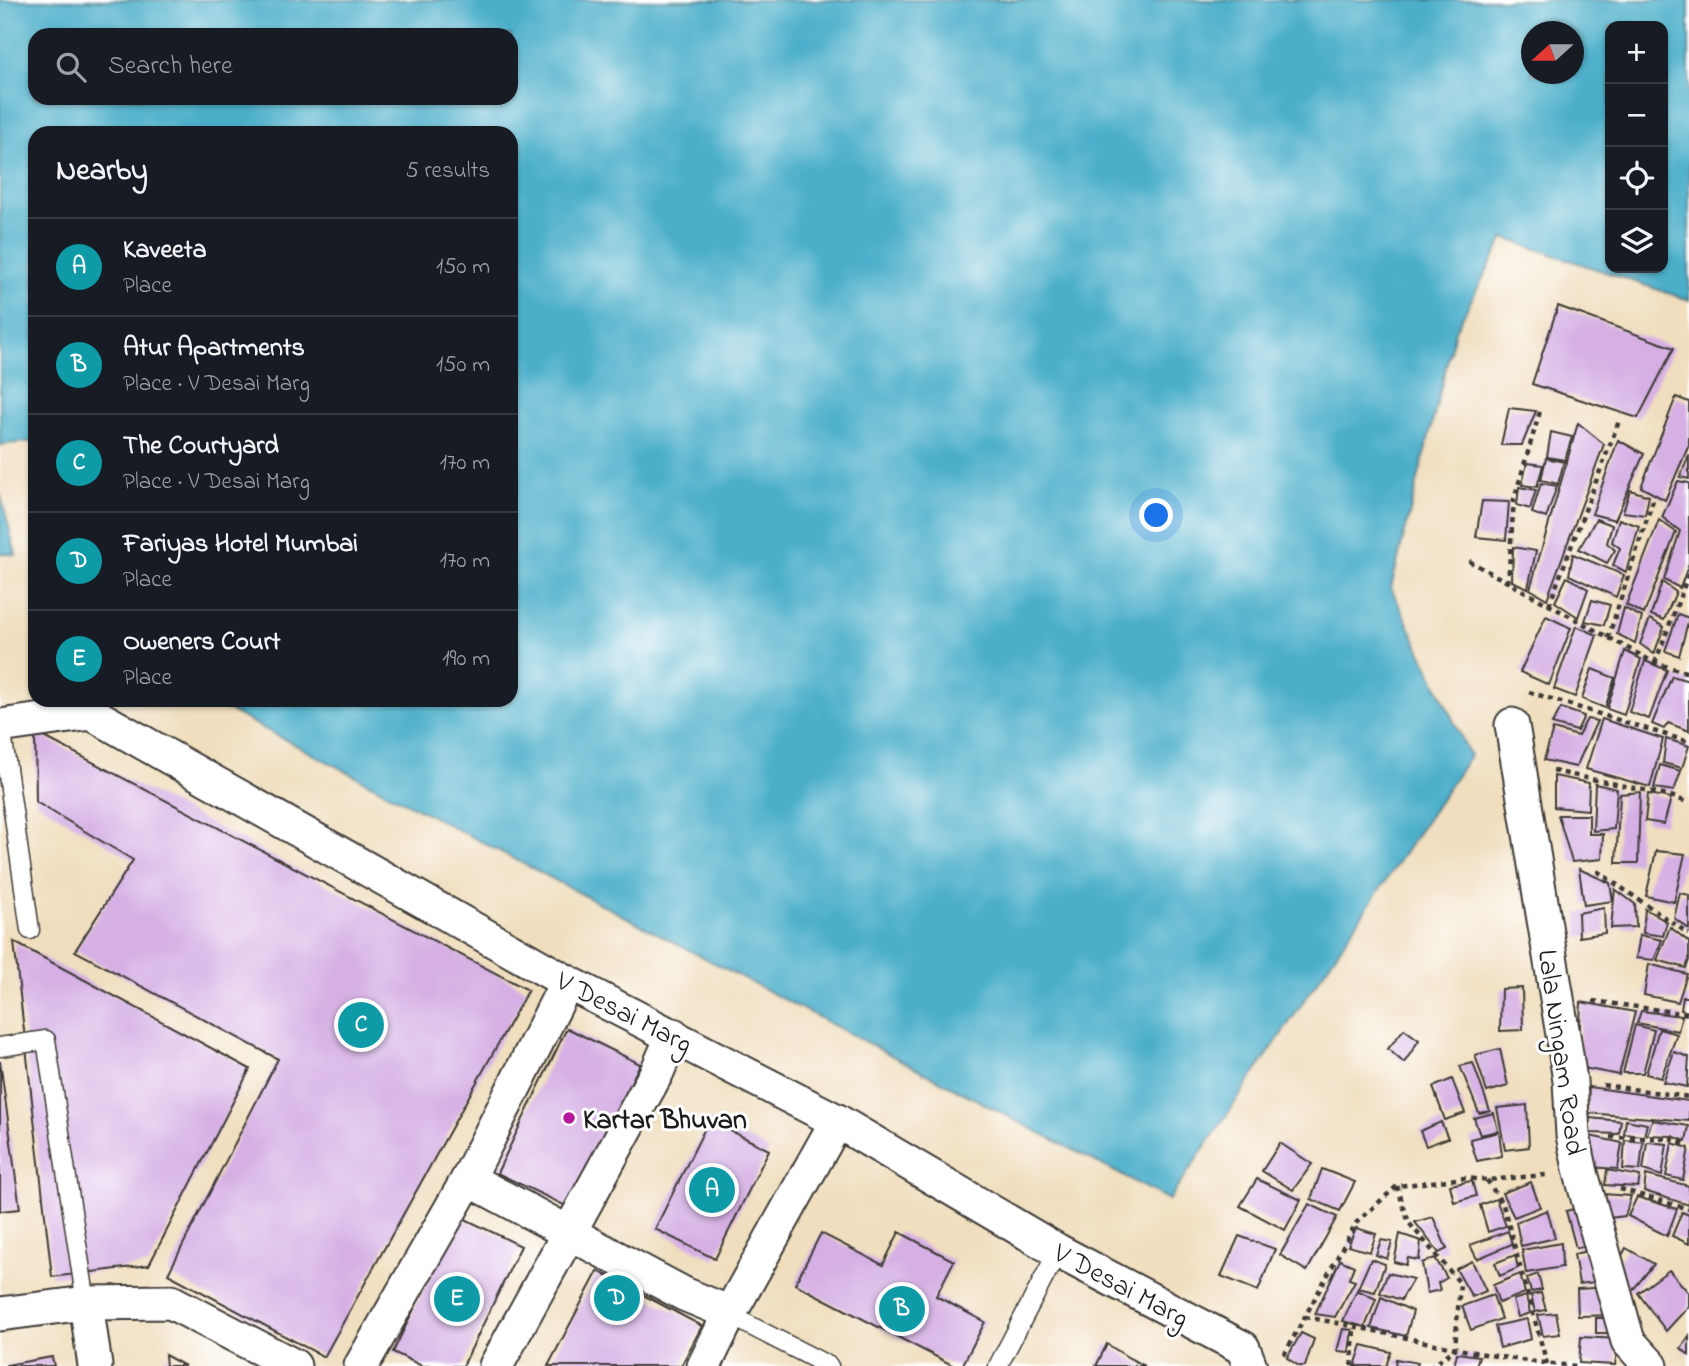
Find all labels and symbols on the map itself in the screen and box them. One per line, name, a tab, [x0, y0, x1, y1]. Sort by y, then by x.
north arrow	[1521, 21, 1584, 84]
your location	[1139, 498, 1173, 532]
street label: Lala Ningam Road	[1525, 947, 1594, 1158]
street label: V Desai Marg	[547, 962, 699, 1066]
pin: C	[338, 999, 384, 1051]
place label: Kartar Bhuvan	[583, 1101, 747, 1142]
marker: Kartar Bhuvan	[561, 1110, 577, 1126]
pin: A	[689, 1164, 735, 1216]
street label: V Desai Marg	[1044, 1234, 1195, 1340]
pin: D	[594, 1272, 640, 1324]
pin: E	[434, 1273, 480, 1325]
pin: B	[879, 1283, 925, 1335]

